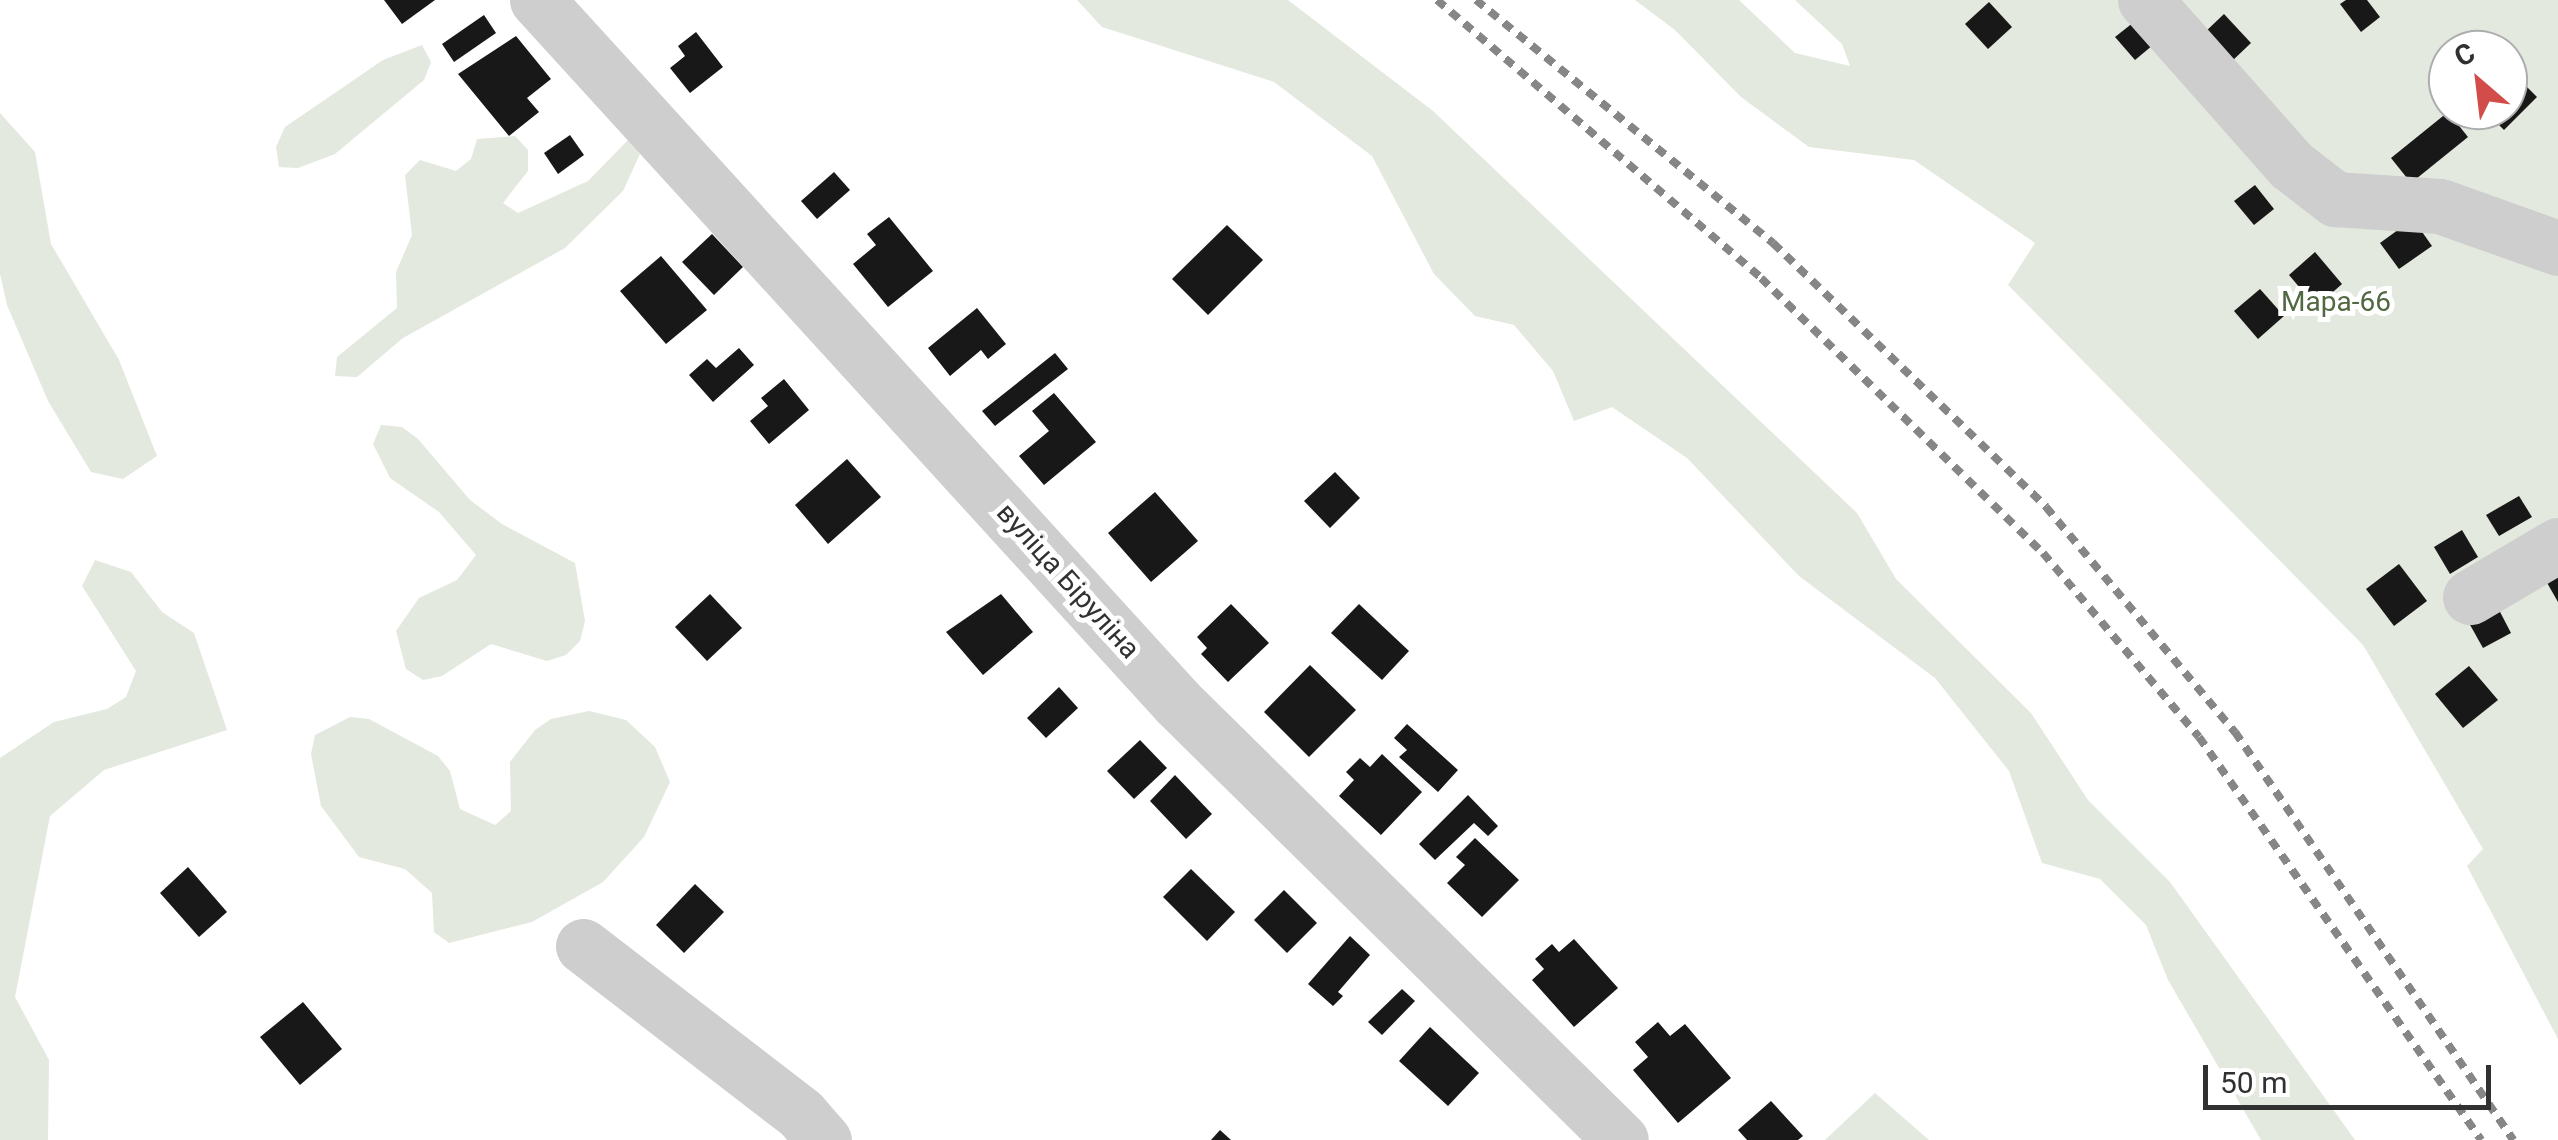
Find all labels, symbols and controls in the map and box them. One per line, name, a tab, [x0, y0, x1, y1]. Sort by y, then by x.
north arrow	[2428, 30, 2528, 130]
text: С	[2449, 36, 2480, 74]
park label: Мара-66	[2281, 285, 2391, 319]
street label: вуліца Біруліна	[989, 496, 1147, 666]
scale bar	[2208, 1045, 2496, 1107]
text: 50 m	[2220, 1065, 2287, 1100]

